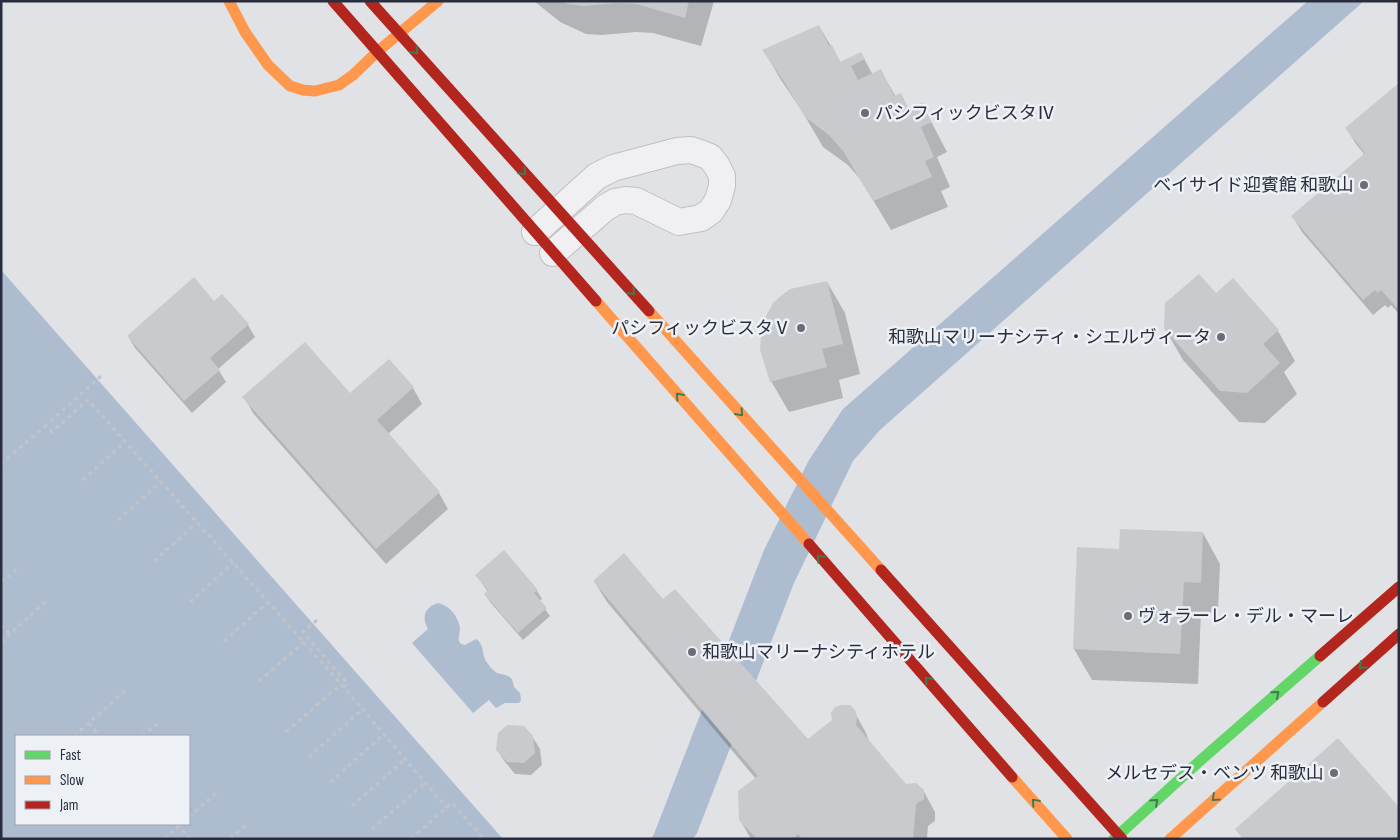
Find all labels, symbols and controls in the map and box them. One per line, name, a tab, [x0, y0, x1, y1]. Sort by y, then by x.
one-way arrow	[409, 45, 418, 54]
place label: パシフィックビスタⅣ	[875, 103, 1055, 124]
marker: パシフィックビスタⅣ	[859, 107, 871, 119]
one-way arrow	[517, 166, 526, 175]
place label: ベイサイド迎賓館 和歌山	[1153, 175, 1354, 196]
marker: ベイサイド迎賓館 和歌山	[1358, 179, 1370, 191]
one-way arrow	[626, 287, 635, 296]
place label: パシフィックビスタⅤ	[611, 318, 791, 339]
marker: パシフィックビスタⅤ	[795, 322, 807, 334]
place label: 和歌山マリーナシティ・シエルヴィータ	[888, 327, 1211, 348]
marker: 和歌山マリーナシティ・シエルヴィータ	[1215, 331, 1227, 343]
one-way arrow	[676, 393, 685, 402]
one-way arrow	[734, 408, 743, 417]
one-way arrow	[817, 554, 826, 563]
place label: ヴォラーレ・デル・マーレ	[1138, 606, 1354, 627]
marker: ヴォラーレ・デル・マーレ	[1122, 610, 1134, 622]
place label: 和歌山マリーナシティホテル	[702, 642, 935, 663]
marker: 和歌山マリーナシティホテル	[686, 646, 698, 658]
one-way arrow	[1359, 661, 1368, 670]
one-way arrow	[924, 676, 933, 685]
one-way arrow	[1271, 691, 1280, 700]
legend	[15, 735, 190, 825]
text: Fast	[60, 746, 82, 765]
place label: メルセデス・ベンツ 和歌山	[1105, 763, 1324, 784]
marker: メルセデス・ベンツ 和歌山	[1328, 767, 1340, 779]
text: Slow	[60, 771, 84, 790]
one-way arrow	[1212, 792, 1221, 801]
text: Jam	[59, 796, 78, 815]
one-way arrow	[1032, 799, 1040, 808]
one-way arrow	[1149, 799, 1158, 808]

